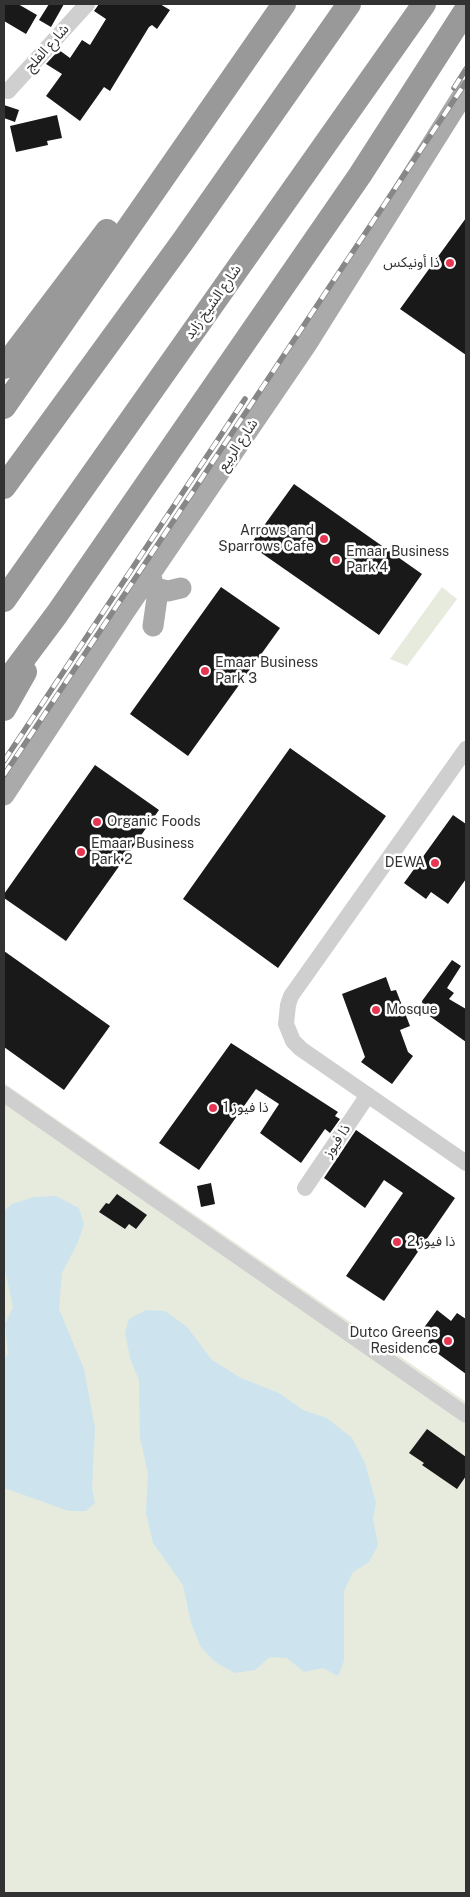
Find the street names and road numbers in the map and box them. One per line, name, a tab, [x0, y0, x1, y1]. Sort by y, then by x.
street label: شارع الفلج	[21, 21, 73, 75]
street label: شارع الشيخ زايد	[181, 262, 245, 342]
street label: شارع الربيع	[214, 416, 262, 474]
street label: ذا فيوز	[320, 1121, 354, 1161]

